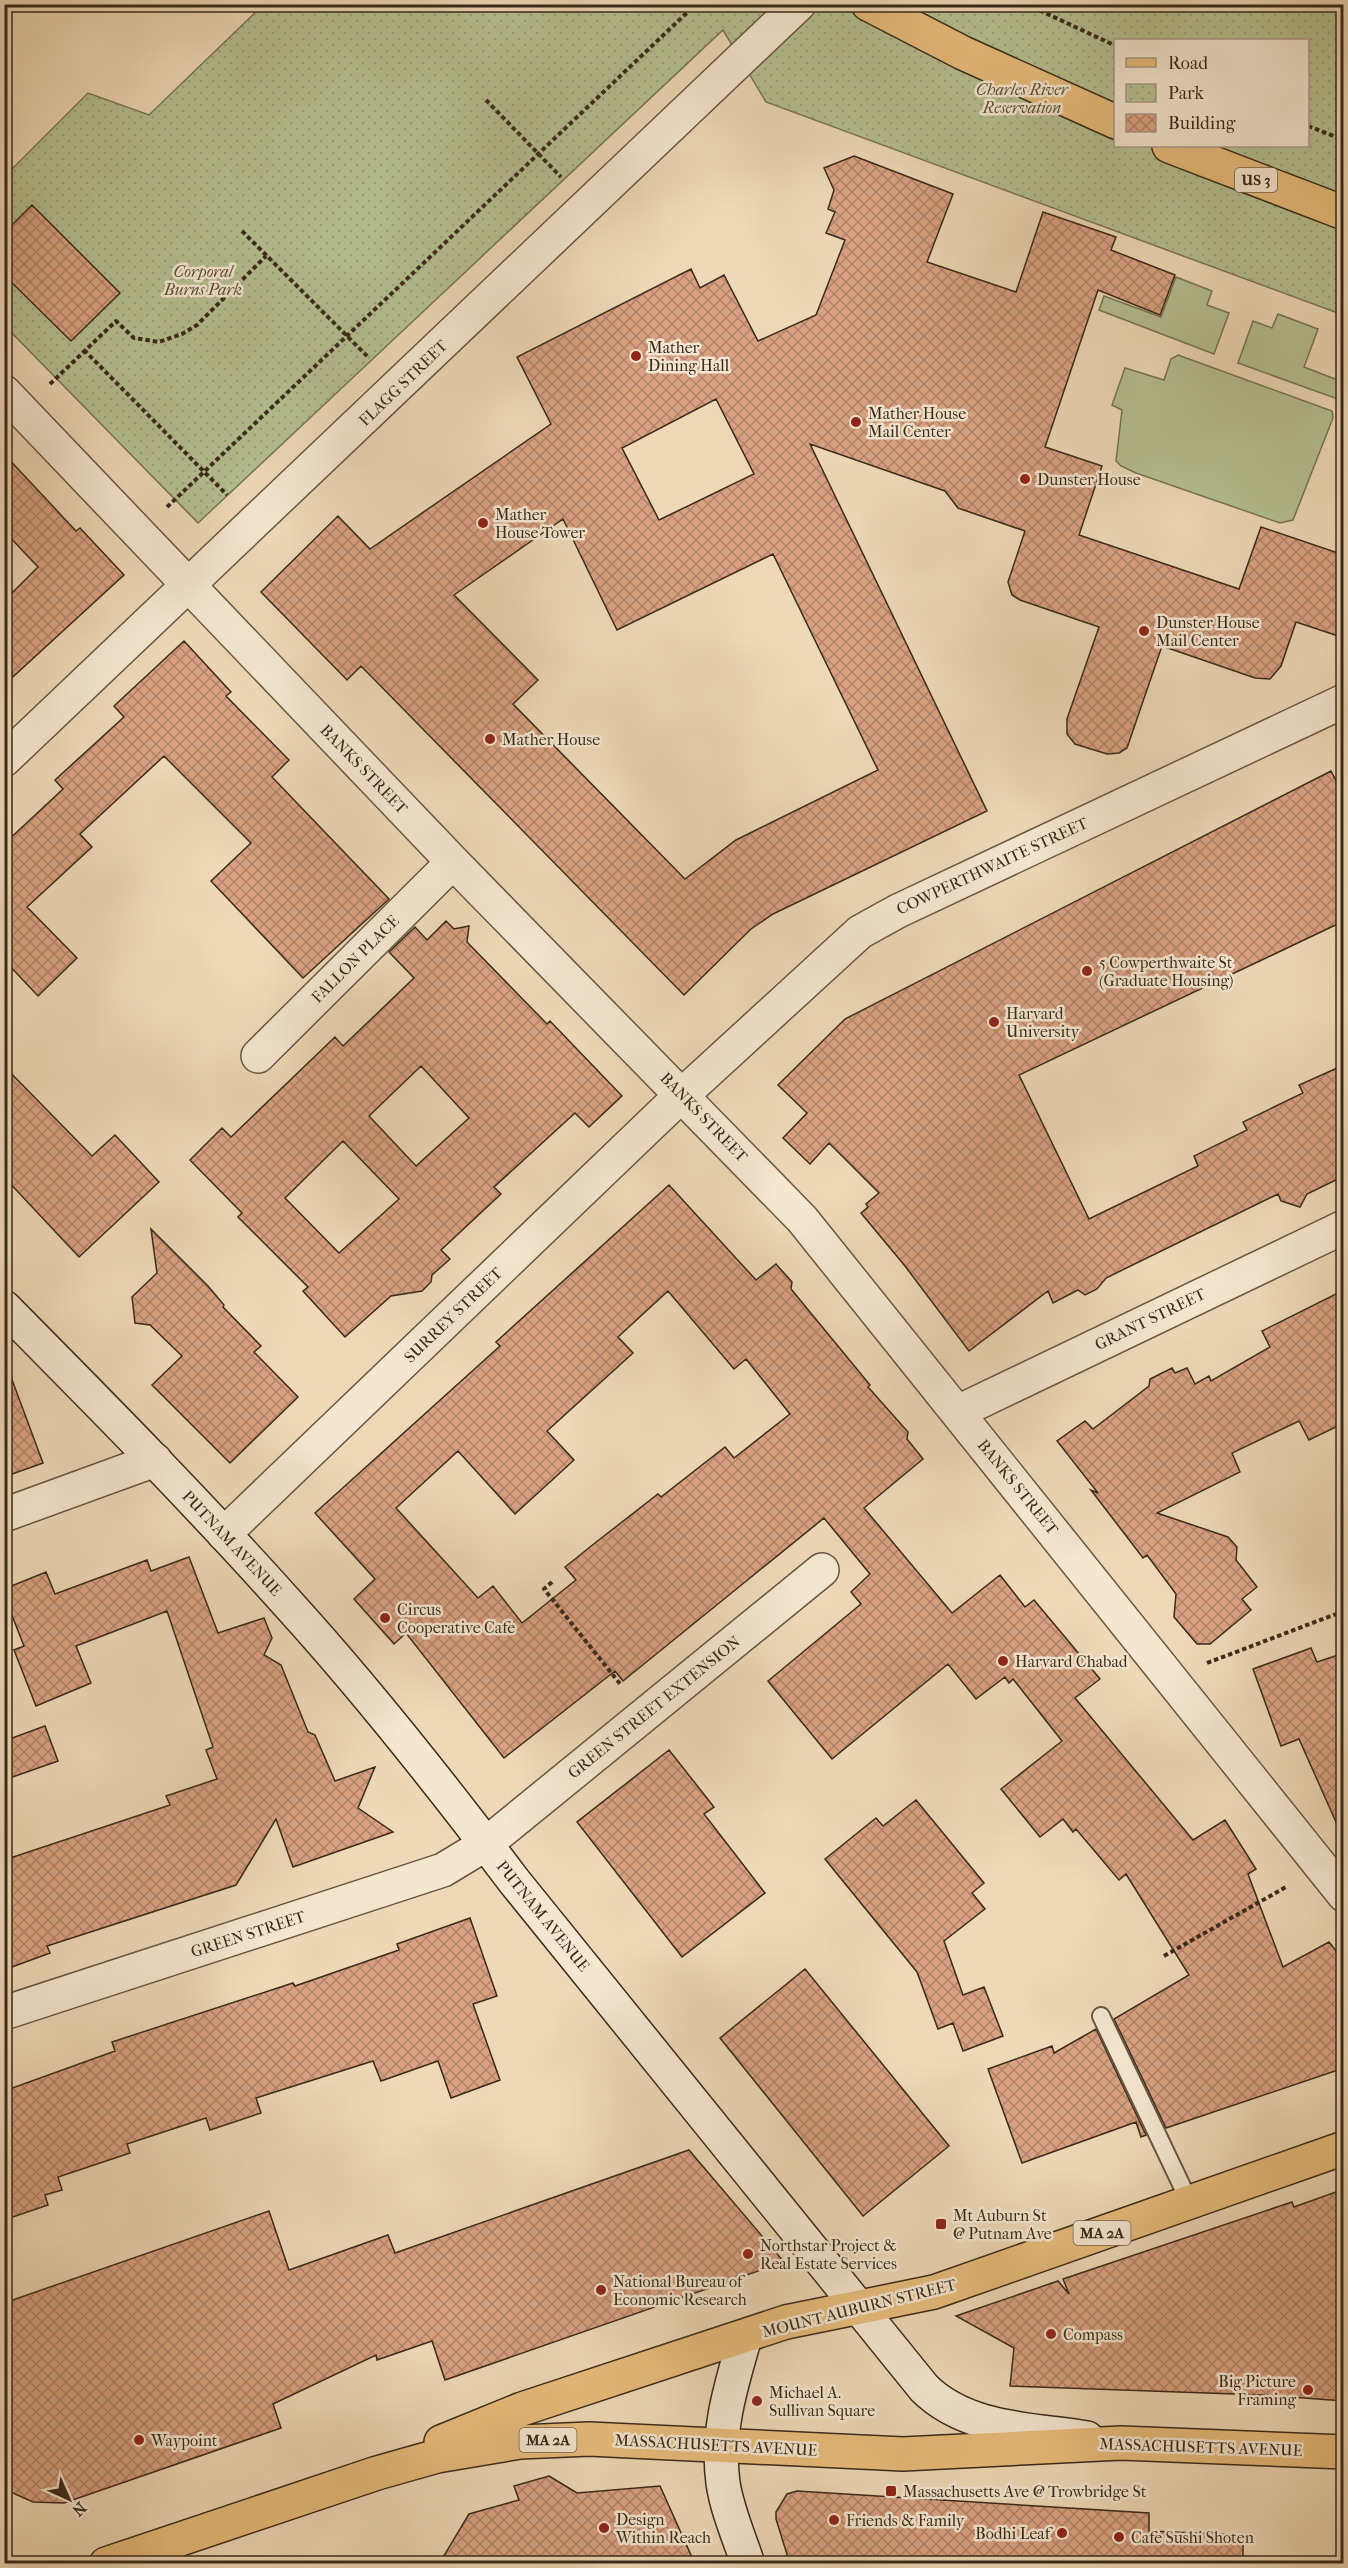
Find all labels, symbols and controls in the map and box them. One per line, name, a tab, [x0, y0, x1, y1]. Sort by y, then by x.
legend	[1114, 39, 1309, 147]
text: Road	[1168, 53, 1208, 74]
park label: Charles River Reservation	[976, 80, 1070, 117]
text: Park	[1168, 83, 1205, 104]
text: Building	[1168, 113, 1236, 134]
road number: US 3	[1235, 168, 1277, 192]
park label: Corporal Burns Park	[163, 262, 242, 299]
street label: FLAGG STREET	[355, 336, 451, 430]
place label: Mather Dining Hall	[648, 338, 730, 375]
marker: Mather Dining Hall	[629, 349, 643, 363]
place label: Mather House Mail Center	[868, 404, 966, 441]
marker: Mather House Mail Center	[849, 415, 863, 429]
place label: Dunster House	[1037, 470, 1141, 489]
marker: Dunster House	[1018, 472, 1032, 486]
place label: Mather House Tower	[495, 505, 585, 542]
marker: Mather House Tower	[476, 516, 490, 530]
place label: Dunster House Mail Center	[1156, 613, 1260, 650]
marker: Dunster House Mail Center	[1137, 624, 1151, 638]
street label: BANKS STREET	[316, 720, 412, 818]
place label: Mather House	[502, 730, 600, 749]
marker: Mather House	[483, 732, 497, 746]
street label: COWPERTHWAITE STREET	[893, 813, 1091, 919]
street label: FALLON PLACE	[307, 911, 403, 1007]
place label: 5 Cowperthwaite St (Graduate Housing)	[1099, 953, 1234, 990]
marker: 5 Cowperthwaite St (Graduate Housing)	[1080, 964, 1094, 978]
place label: Harvard University	[1006, 1004, 1080, 1041]
marker: Harvard University	[987, 1015, 1001, 1029]
street label: BANKS STREET	[656, 1068, 752, 1166]
street label: SURREY STREET	[400, 1263, 506, 1367]
street label: GRANT STREET	[1092, 1284, 1209, 1354]
street label: BANKS STREET	[974, 1436, 1062, 1539]
street label: PUTNAM AVENUE	[178, 1486, 286, 1600]
place label: Circus Cooperative Cafe	[397, 1600, 515, 1637]
marker: Circus Cooperative Cafe	[378, 1611, 392, 1625]
street label: GREEN STREET EXTENSION	[564, 1632, 744, 1782]
place label: Harvard Chabad	[1015, 1652, 1128, 1671]
marker: Harvard Chabad	[996, 1654, 1010, 1668]
street label: PUTNAM AVENUE	[493, 1857, 594, 1975]
street label: GREEN STREET	[188, 1907, 308, 1961]
place label: Mt Auburn St @ Putnam Ave	[953, 2206, 1052, 2243]
marker: Mt Auburn St @ Putnam Ave	[934, 2217, 948, 2231]
road number: MA 2A	[1074, 2221, 1130, 2245]
place label: Northstar Project & Real Estate Services	[760, 2236, 897, 2273]
marker: Northstar Project & Real Estate Services	[741, 2247, 755, 2261]
place label: National Bureau of Economic Research	[613, 2272, 747, 2309]
street label: MOUNT AUBURN STREET	[760, 2275, 958, 2341]
marker: National Bureau of Economic Research	[594, 2283, 608, 2297]
place label: Compass	[1063, 2325, 1123, 2344]
marker: Compass	[1044, 2327, 1058, 2341]
place label: Big Picture Framing	[1218, 2372, 1296, 2409]
place label: Michael A. Sullivan Square	[769, 2383, 875, 2420]
marker: Big Picture Framing	[1301, 2383, 1315, 2397]
marker: Michael A. Sullivan Square	[750, 2394, 764, 2408]
road number: MA 2A	[520, 2428, 576, 2452]
street label: MASSACHUSETTS AVENUE	[614, 2430, 818, 2460]
place label: Waypoint	[150, 2431, 218, 2450]
marker: Waypoint	[132, 2433, 146, 2447]
street label: MASSACHUSETTS AVENUE	[1099, 2434, 1303, 2460]
north arrow	[39, 2469, 99, 2529]
place label: Massachusetts Ave @ Trowbridge St	[903, 2482, 1147, 2501]
marker: Massachusetts Ave @ Trowbridge St	[884, 2484, 898, 2498]
text: N	[68, 2498, 90, 2521]
place label: Design Within Reach	[615, 2510, 711, 2547]
place label: Friends & Family	[846, 2511, 965, 2530]
marker: Friends & Family	[827, 2513, 841, 2527]
marker: Design Within Reach	[597, 2521, 611, 2535]
place label: Bodhi Leaf	[975, 2524, 1054, 2543]
marker: Bodhi Leaf	[1055, 2526, 1069, 2540]
place label: Cafe Sushi Shoten	[1131, 2528, 1255, 2547]
marker: Cafe Sushi Shoten	[1112, 2530, 1126, 2544]

